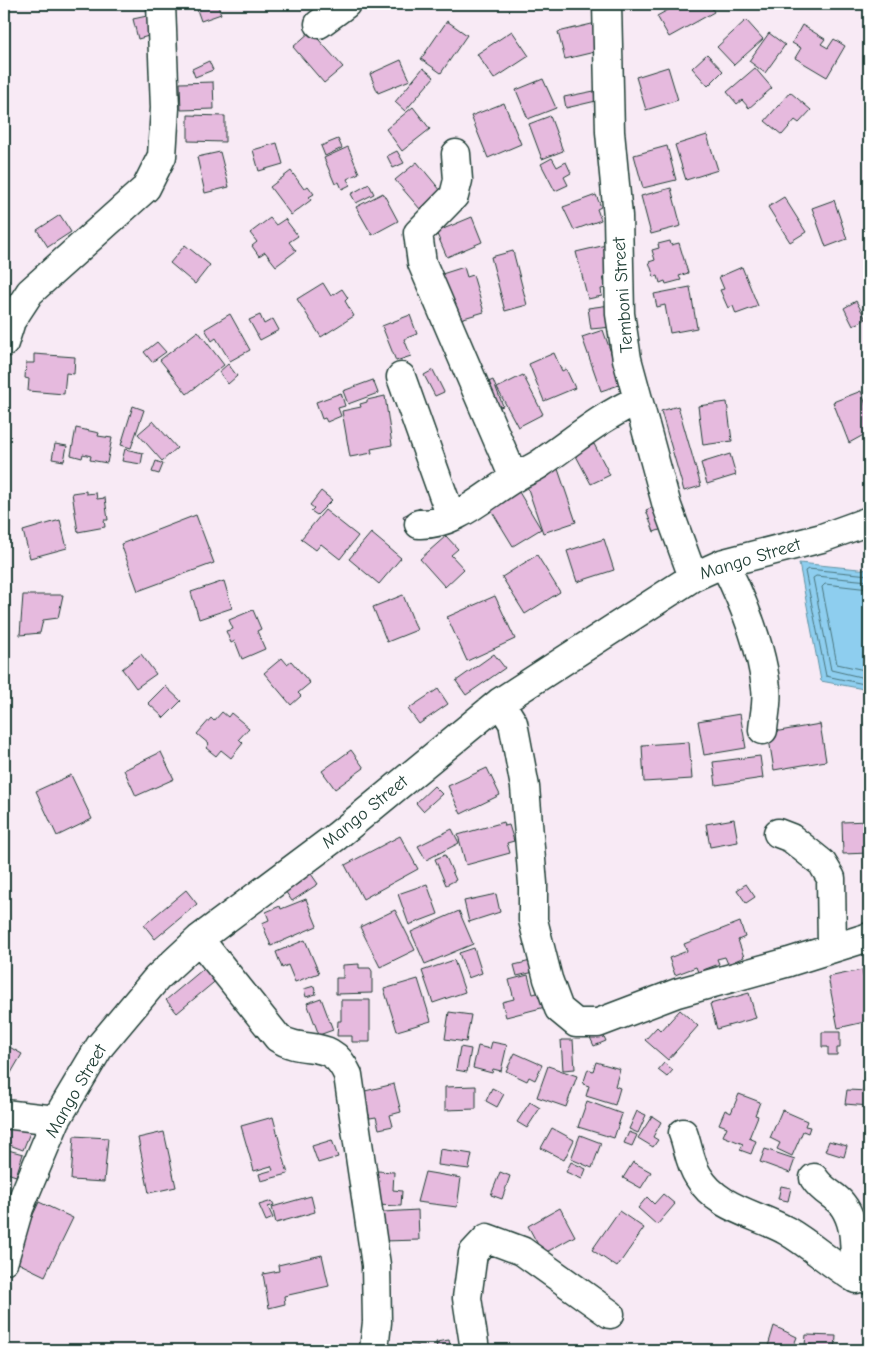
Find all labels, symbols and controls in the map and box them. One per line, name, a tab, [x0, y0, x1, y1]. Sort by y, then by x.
street label: Temboni Street	[608, 235, 638, 354]
street label: Mango Street	[697, 533, 804, 584]
street label: Mango Street	[318, 770, 413, 853]
street label: Mango Street	[41, 1040, 112, 1141]

